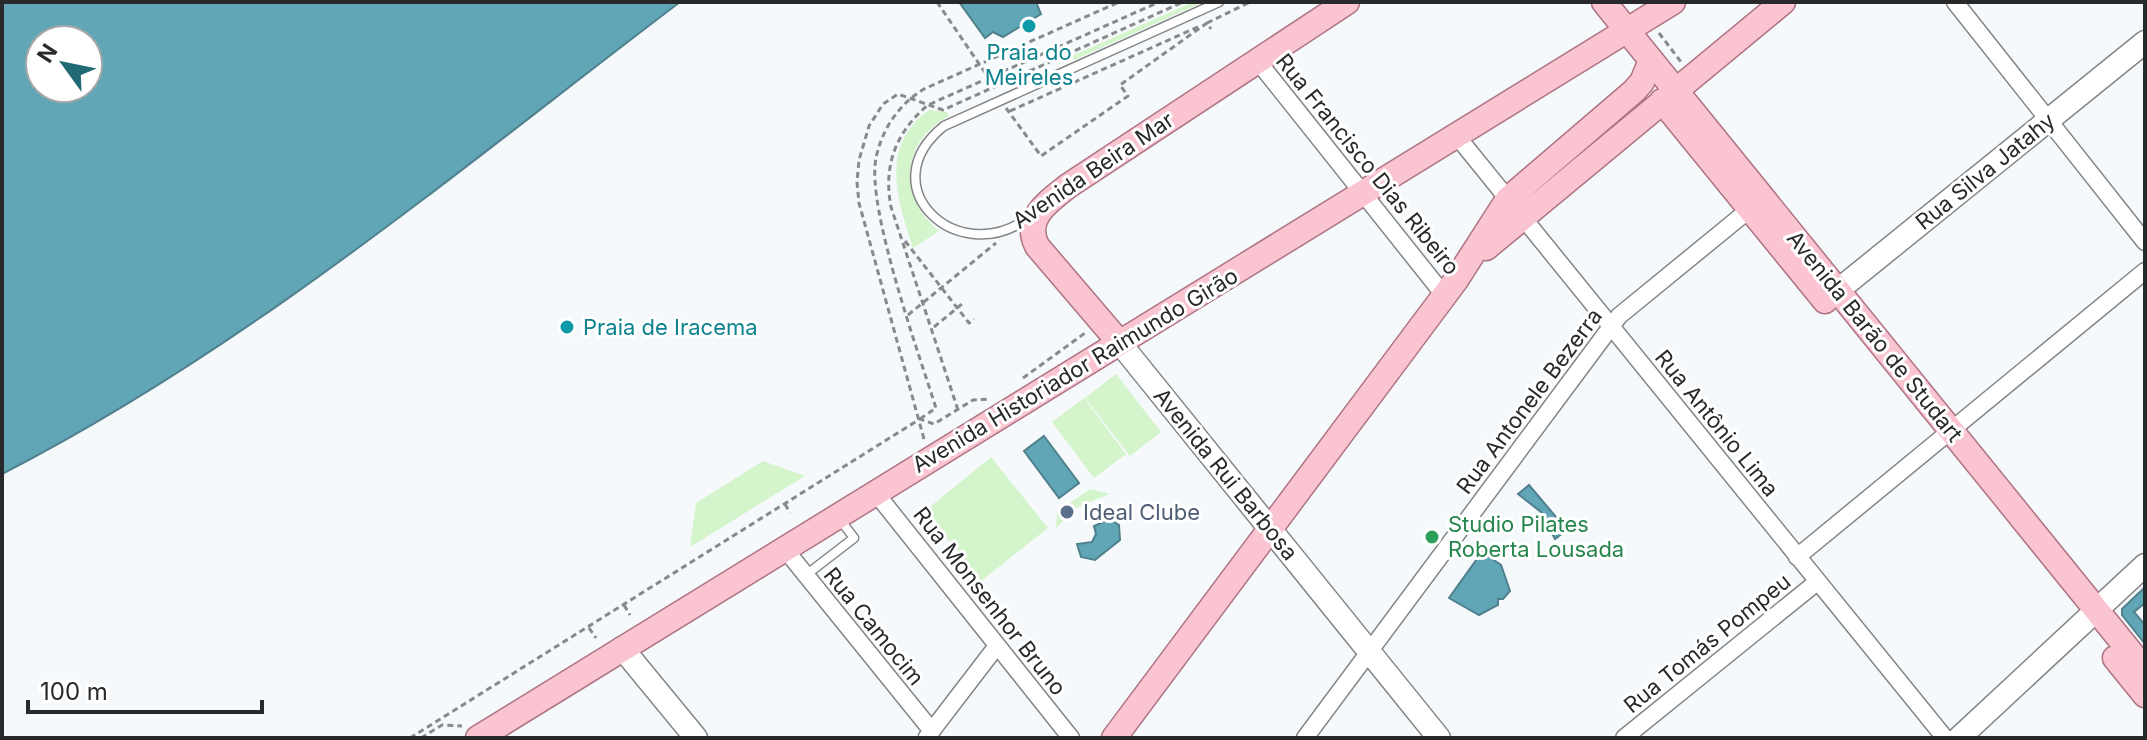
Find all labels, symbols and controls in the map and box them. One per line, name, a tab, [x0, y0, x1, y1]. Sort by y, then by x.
marker: Praia do Meireles	[1020, 17, 1038, 35]
north arrow	[24, 24, 104, 104]
text: N	[32, 39, 63, 67]
place label: Praia do Meireles	[985, 39, 1073, 90]
street label: Rua Francisco Dias Ribeiro	[1271, 48, 1465, 280]
street label: Avenida Beira Mar	[1008, 106, 1178, 234]
street label: Rua Silva Jatahy	[1910, 107, 2060, 235]
street label: Avenida Barão de Studart	[1782, 225, 1968, 447]
street label: Avenida Historiador Raimundo Girão	[908, 262, 1242, 478]
street label: Rua Antonele Bezerra	[1451, 303, 1607, 499]
place label: Praia de Iracema	[583, 314, 758, 340]
marker: Praia de Iracema	[558, 318, 576, 336]
street label: Rua Antônio Lima	[1650, 344, 1784, 502]
street label: Avenida Rui Barbosa	[1149, 383, 1303, 565]
place label: Ideal Clube	[1083, 499, 1200, 525]
street label: Rua Monsenhor Bruno	[908, 502, 1072, 700]
marker: Ideal Clube	[1058, 503, 1076, 521]
place label: Studio Pilates Roberta Lousada	[1448, 511, 1624, 562]
marker: Studio Pilates Roberta Lousada	[1423, 528, 1441, 546]
street label: Rua Camocim	[819, 562, 929, 690]
street label: Rua Tomás Pompeu	[1619, 568, 1795, 718]
scale bar	[28, 664, 262, 714]
text: 100 m	[40, 677, 108, 706]

